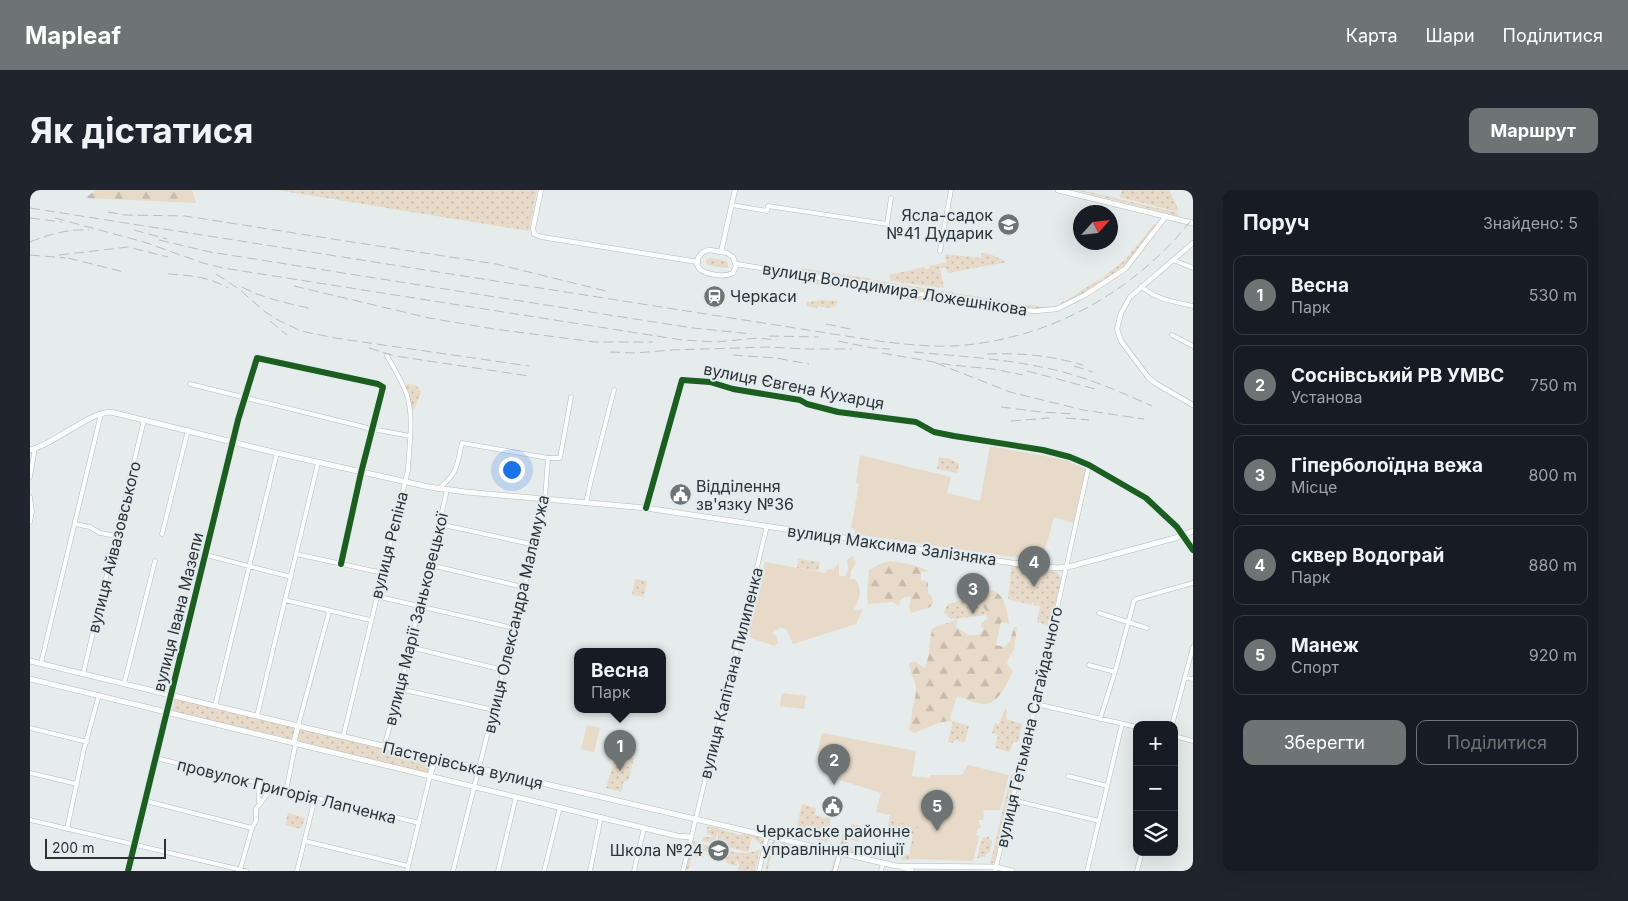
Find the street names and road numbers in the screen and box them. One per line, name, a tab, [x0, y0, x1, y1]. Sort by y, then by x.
street label: вулиця Володимира Ложешнікова	[761, 258, 1029, 320]
street label: вулиця Євгена Кухарця	[702, 359, 886, 413]
street label: вулиця Айвазовського	[83, 459, 145, 635]
street label: вулиця Рєпіна	[366, 489, 412, 601]
street label: вулиця Олександра Маламужа	[479, 493, 553, 735]
street label: вулиця Марії Заньковецької	[380, 509, 452, 728]
street label: вулиця Максима Залізняка	[786, 520, 998, 570]
street label: вулиця Івана Мазепи	[148, 530, 208, 694]
street label: вулиця Капітана Пилипенка	[695, 565, 767, 781]
street label: вулиця Гетьмана Сагайдачного	[991, 604, 1067, 850]
street label: Пастерівська вулиця	[381, 737, 545, 793]
street label: провулок Григорія Лапченка	[175, 754, 399, 828]

